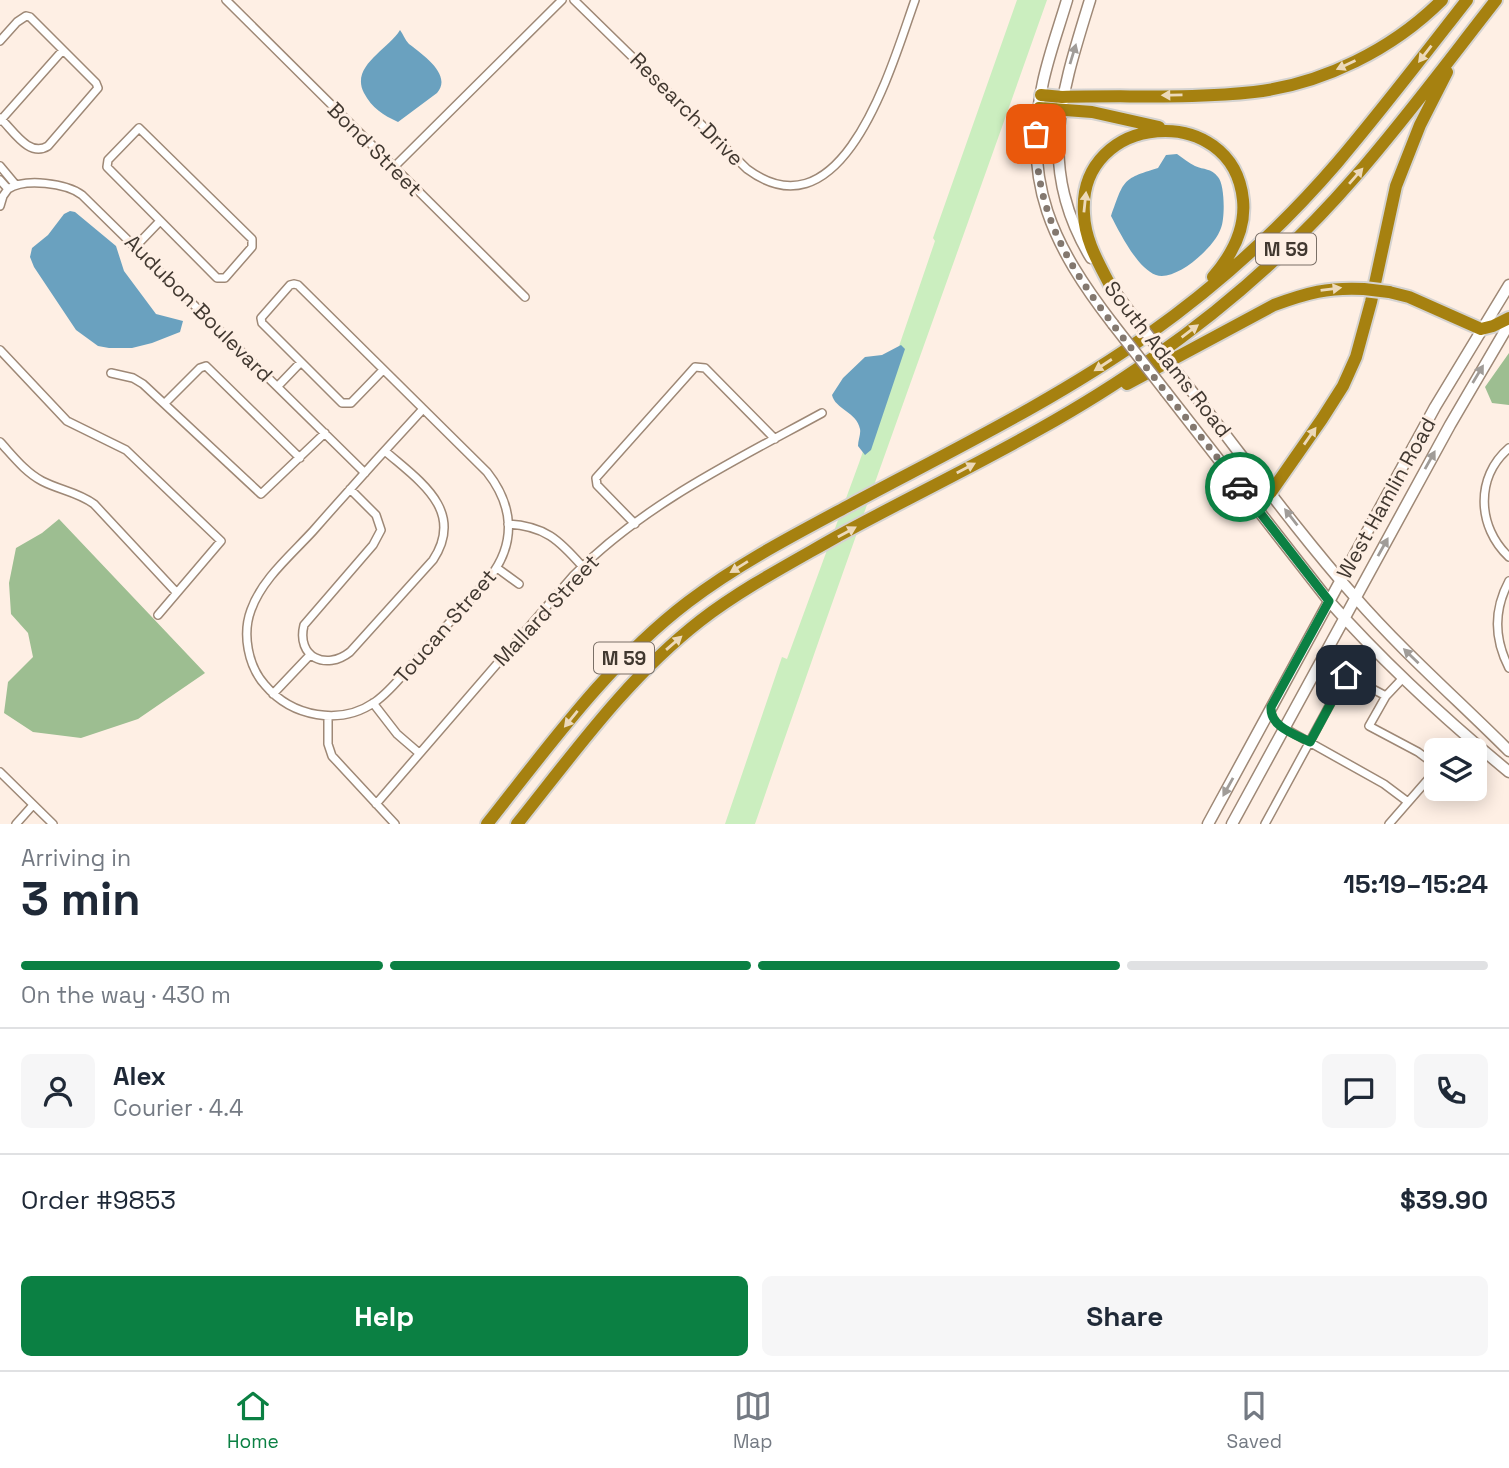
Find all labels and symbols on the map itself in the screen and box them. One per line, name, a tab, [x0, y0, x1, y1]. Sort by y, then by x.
one-way arrow	[1069, 43, 1079, 64]
one-way arrow	[1417, 44, 1432, 62]
street label: Research Drive	[624, 46, 750, 172]
one-way arrow	[1336, 59, 1356, 71]
one-way arrow	[1161, 89, 1183, 101]
street label: Bond Street	[322, 96, 428, 202]
pin	[1006, 104, 1066, 164]
one-way arrow	[1348, 167, 1364, 185]
one-way arrow	[1080, 191, 1091, 213]
street label: Audubon Boulevard	[119, 228, 279, 388]
road number: M 59	[1256, 233, 1316, 264]
street label: South Adams Road	[1098, 275, 1238, 443]
one-way arrow	[1320, 284, 1342, 295]
one-way arrow	[1181, 324, 1199, 339]
one-way arrow	[1093, 358, 1112, 371]
one-way arrow	[1472, 365, 1485, 384]
street label: West Hamlin Road	[1330, 413, 1442, 583]
one-way arrow	[1303, 427, 1317, 445]
one-way arrow	[1424, 450, 1436, 470]
courier	[1205, 452, 1275, 522]
one-way arrow	[956, 462, 976, 474]
one-way arrow	[1284, 508, 1298, 526]
one-way arrow	[837, 526, 856, 538]
one-way arrow	[1377, 537, 1389, 556]
street label: Mallard Street	[487, 548, 605, 672]
one-way arrow	[729, 560, 749, 573]
street label: Toucan Street	[388, 563, 502, 689]
one-way arrow	[665, 635, 683, 651]
road number: M 59	[594, 642, 654, 674]
pin	[1316, 645, 1376, 705]
one-way arrow	[1403, 649, 1420, 665]
one-way arrow	[564, 709, 579, 727]
one-way arrow	[1222, 777, 1234, 797]

